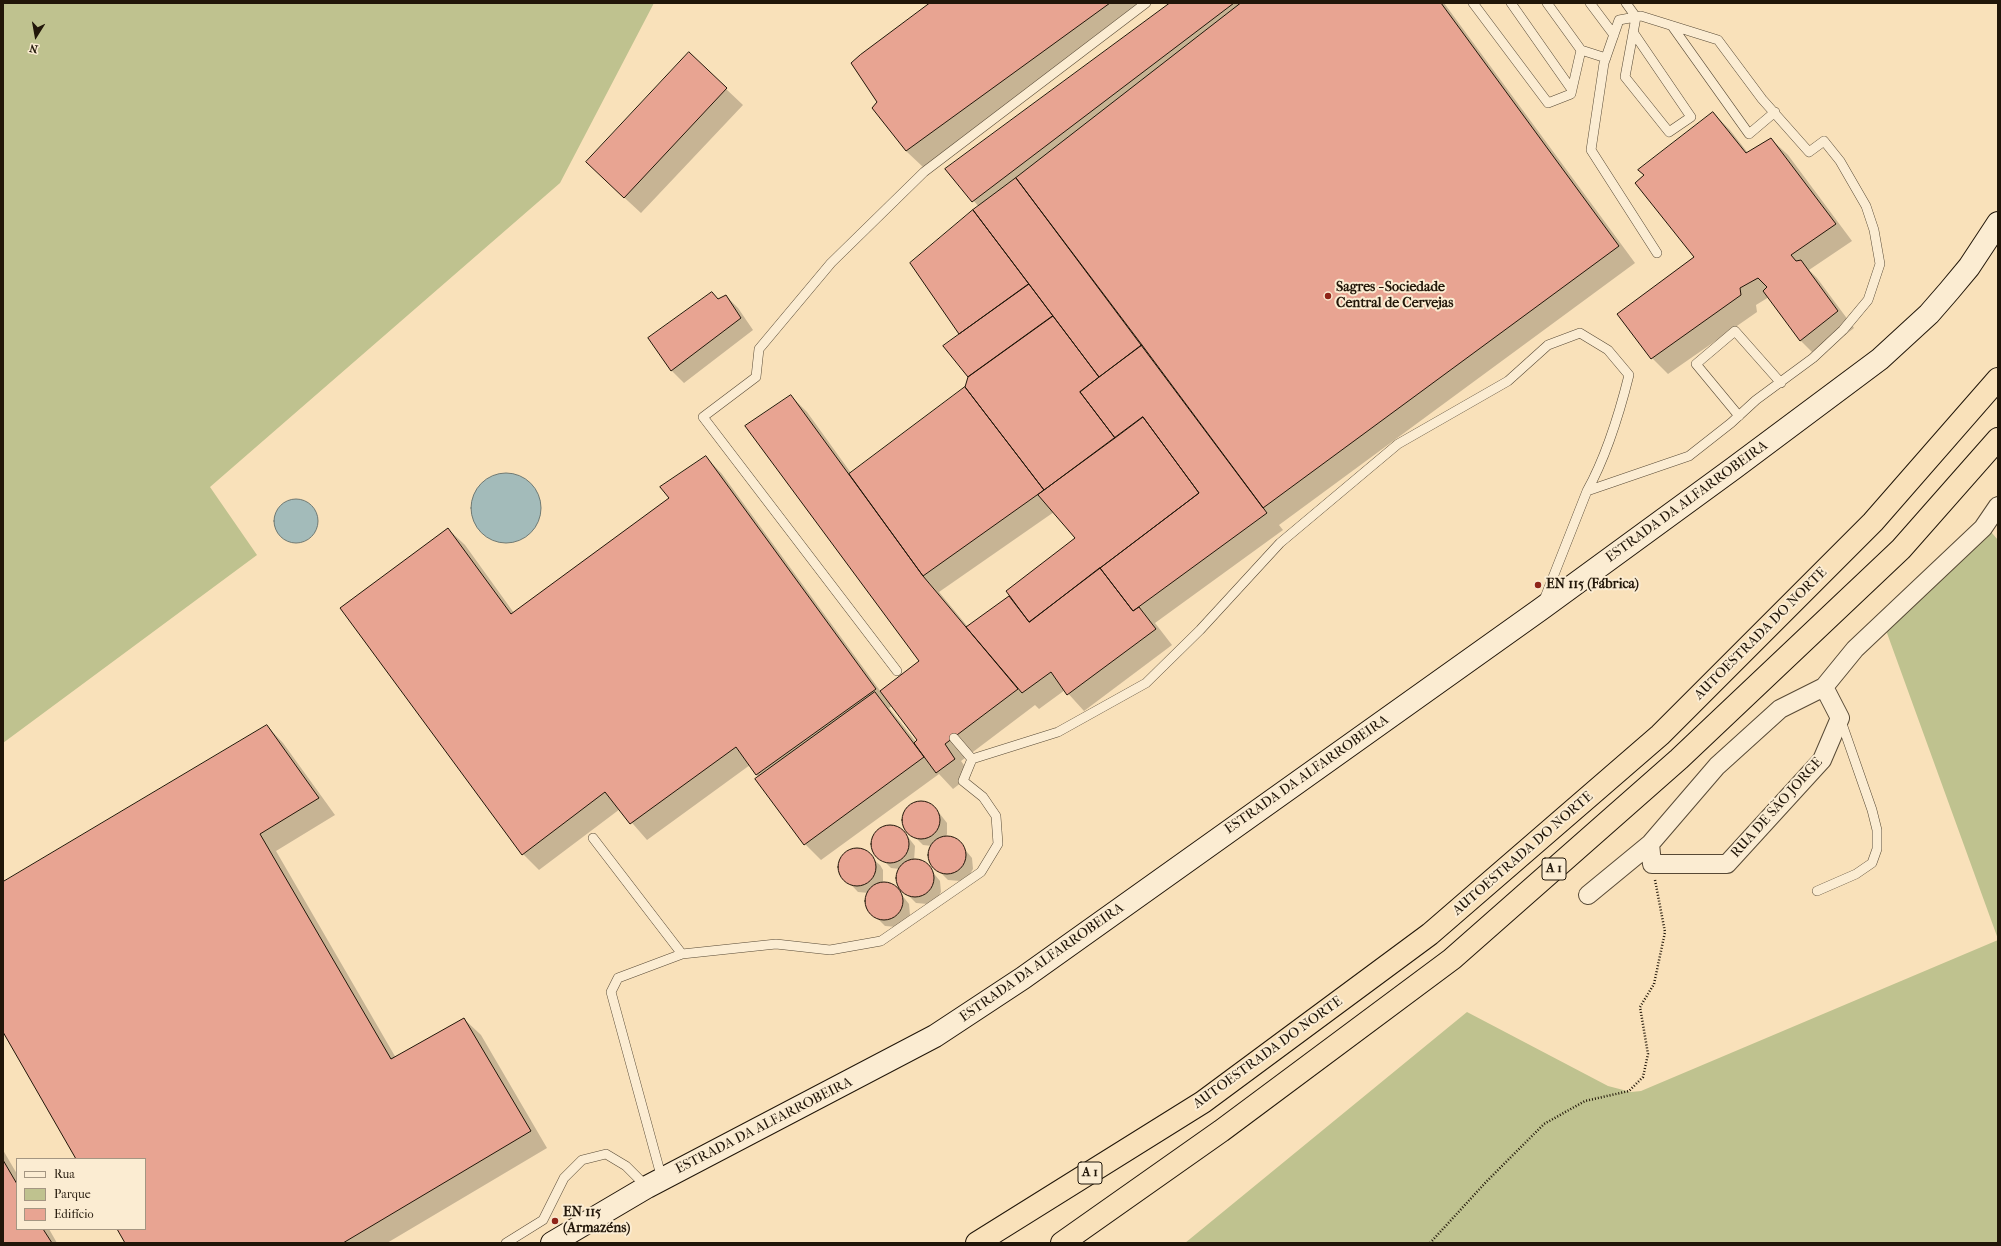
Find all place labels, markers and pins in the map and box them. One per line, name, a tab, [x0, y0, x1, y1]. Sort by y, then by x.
place label: Sagres - Sociedade Central de Cervejas	[1336, 280, 1453, 312]
marker: Sagres - Sociedade Central de Cervejas	[1323, 291, 1333, 301]
place label: EN 115 (Fábrica)	[1546, 577, 1639, 593]
marker: EN 115 (Fábrica)	[1533, 580, 1543, 590]
place label: EN 115 (Armazéns)	[563, 1205, 630, 1238]
marker: EN 115 (Armazéns)	[550, 1216, 560, 1226]

